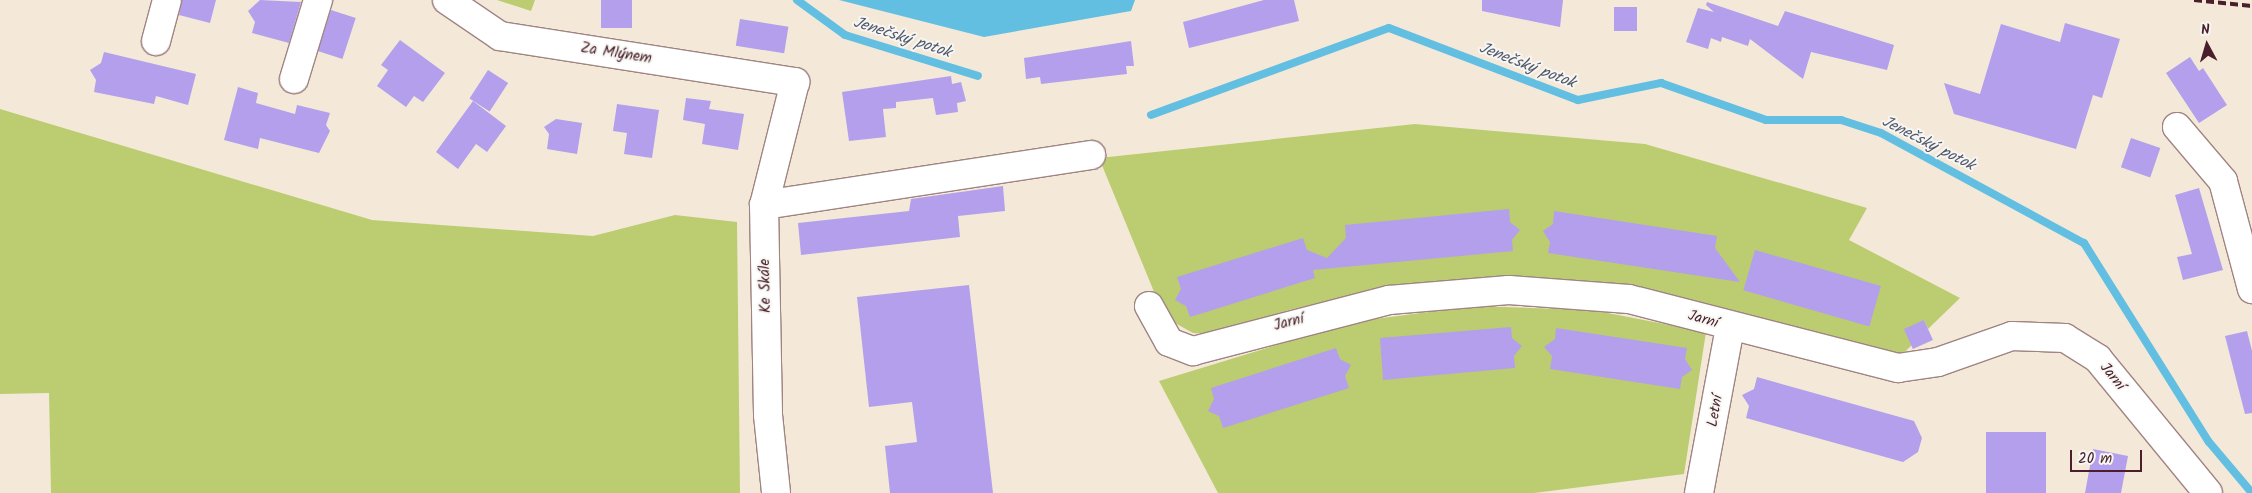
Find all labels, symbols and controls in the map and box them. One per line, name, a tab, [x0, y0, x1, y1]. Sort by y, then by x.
water label: Jenečský potok	[851, 13, 953, 63]
text: N	[2200, 19, 2211, 41]
north arrow	[2182, 20, 2232, 70]
water label: Jenečský potok	[1476, 39, 1578, 93]
street label: Za Mlýnem	[579, 40, 653, 68]
water label: Jenečský potok	[1878, 112, 1978, 176]
street label: Ke Skále	[757, 259, 775, 313]
street label: Jarní	[1686, 307, 1720, 333]
street label: Jarní	[1272, 311, 1306, 335]
street label: Jarní	[2095, 359, 2129, 395]
street label: Letní	[1704, 394, 1728, 428]
scale bar	[2072, 440, 2144, 472]
text: 20 m	[2078, 447, 2112, 471]

